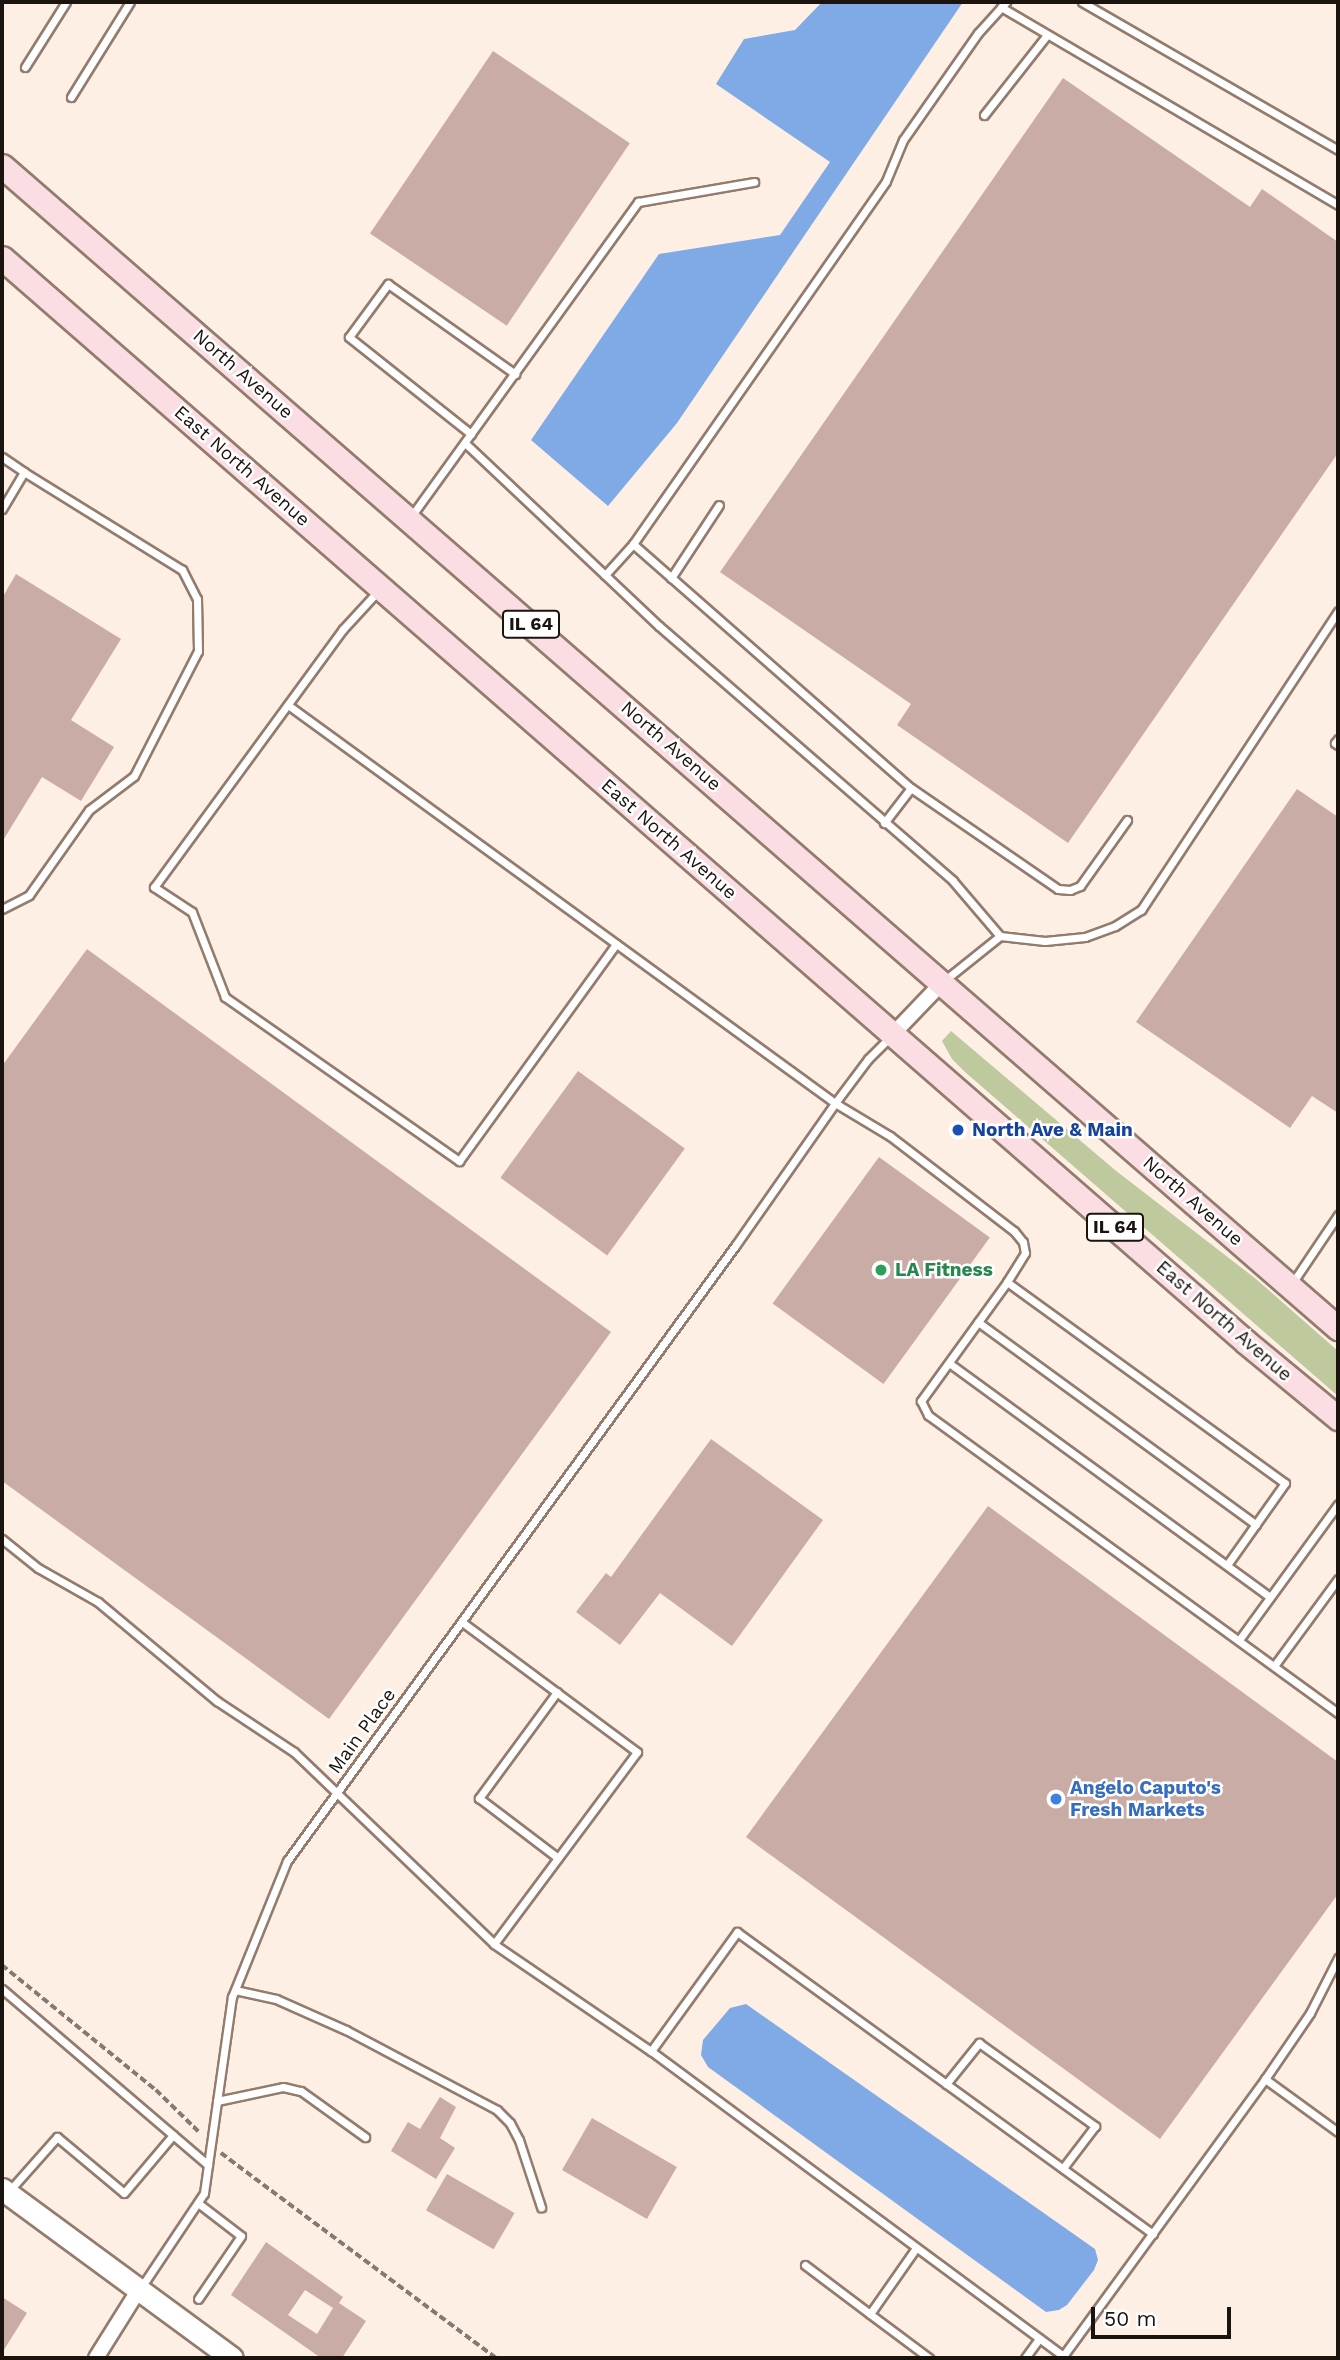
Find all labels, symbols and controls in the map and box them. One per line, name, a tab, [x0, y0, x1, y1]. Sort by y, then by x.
street label: North Avenue	[188, 324, 298, 424]
street label: East North Avenue	[169, 401, 315, 531]
road number: IL 64	[501, 610, 561, 638]
street label: North Avenue	[616, 696, 726, 796]
street label: East North Avenue	[596, 774, 742, 904]
place label: North Ave & Main	[972, 1119, 1133, 1141]
marker: North Ave & Main	[950, 1122, 966, 1138]
street label: North Avenue	[1138, 1151, 1248, 1251]
road number: IL 64	[1085, 1212, 1145, 1242]
street label: East North Avenue	[1151, 1256, 1297, 1386]
place label: LA Fitness	[895, 1259, 993, 1281]
marker: LA Fitness	[873, 1262, 889, 1278]
street label: Main Place	[323, 1684, 401, 1778]
place label: Angelo Caputo's Fresh Markets	[1070, 1777, 1221, 1821]
marker: Angelo Caputo's Fresh Markets	[1048, 1791, 1064, 1807]
scale bar	[1095, 2294, 1235, 2338]
text: 50 m	[1104, 2306, 1156, 2331]

